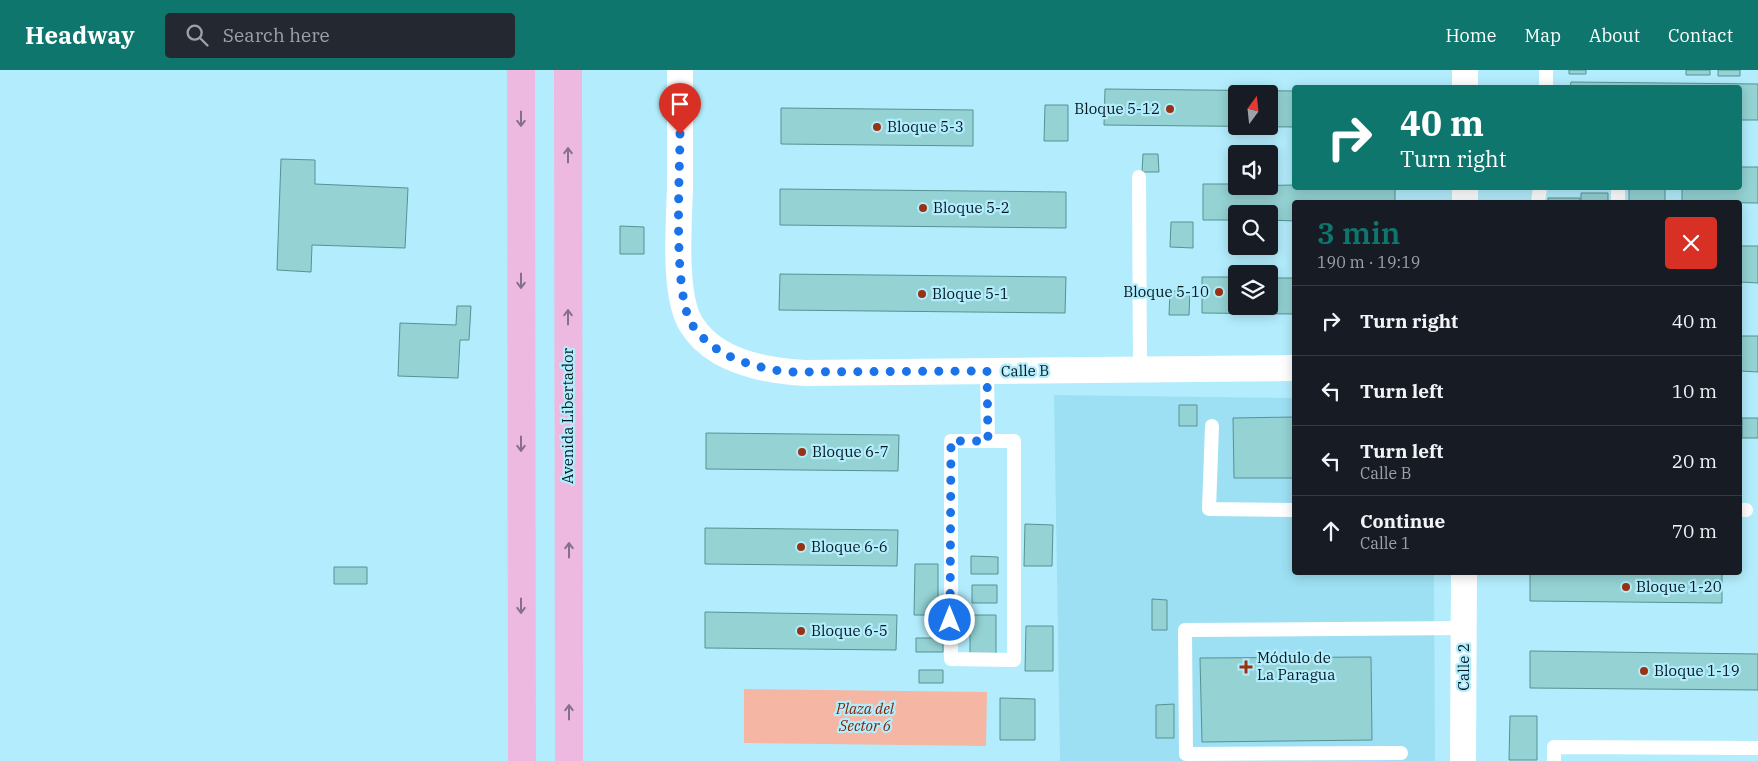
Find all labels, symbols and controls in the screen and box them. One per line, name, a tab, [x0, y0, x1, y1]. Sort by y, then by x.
search box	[165, 13, 515, 58]
text: Headway	[25, 19, 135, 51]
icon: search	[183, 21, 211, 49]
text: Search here	[223, 23, 330, 47]
text: Home	[1445, 24, 1497, 47]
text: Map	[1525, 24, 1561, 47]
text: About	[1589, 24, 1640, 47]
text: Contact	[1668, 24, 1733, 47]
pin	[659, 83, 701, 134]
north arrow	[1228, 85, 1278, 135]
map controls	[1228, 85, 1278, 315]
icon: arrive	[666, 90, 694, 118]
place label: Bloque 5-12	[1074, 99, 1160, 118]
text: 40 m	[1400, 100, 1484, 146]
marker: Bloque 5-12	[1164, 103, 1176, 115]
icon: right	[1317, 105, 1382, 170]
one-way arrow	[516, 110, 526, 126]
place label: Bloque 5-3	[887, 117, 964, 136]
marker: Bloque 5-3	[871, 121, 883, 133]
text: Turn right	[1400, 144, 1507, 173]
button: sound	[1228, 145, 1278, 195]
one-way arrow	[563, 147, 573, 164]
place label: Bloque 5-2	[933, 198, 1010, 217]
marker: Bloque 5-2	[917, 202, 929, 214]
button: search	[1228, 205, 1278, 255]
text: 3 min	[1317, 213, 1400, 252]
button: close	[1665, 217, 1717, 269]
text: 190 m · 19:19	[1317, 252, 1420, 272]
button: layers	[1228, 265, 1278, 315]
one-way arrow	[516, 272, 526, 289]
place label: Bloque 5-10	[1123, 282, 1209, 301]
place label: Bloque 5-1	[932, 284, 1009, 303]
marker: Bloque 5-10	[1213, 286, 1225, 298]
marker: Bloque 5-1	[916, 288, 928, 300]
icon: right	[1317, 307, 1345, 335]
text: Turn right	[1360, 309, 1458, 333]
text: 40 m	[1672, 309, 1717, 333]
one-way arrow	[563, 310, 573, 326]
street label: Avenida Libertador	[558, 348, 577, 484]
street label: Calle B	[1001, 361, 1049, 380]
icon: left	[1317, 377, 1345, 405]
text: Turn left	[1360, 379, 1443, 403]
text: 10 m	[1672, 379, 1717, 403]
one-way arrow	[516, 435, 526, 451]
text: Turn left	[1360, 439, 1443, 463]
place label: Bloque 6-7	[812, 442, 889, 461]
marker: Bloque 6-7	[796, 446, 808, 458]
icon: left	[1317, 447, 1345, 475]
text: 20 m	[1672, 449, 1717, 473]
text: Calle B	[1360, 463, 1412, 483]
text: Continue	[1360, 509, 1445, 533]
icon: ahead	[1317, 517, 1345, 545]
text: 70 m	[1672, 519, 1717, 543]
text: Calle 1	[1360, 533, 1410, 553]
place label: Bloque 6-6	[811, 537, 888, 556]
marker: Bloque 6-6	[795, 541, 807, 553]
one-way arrow	[564, 542, 574, 558]
place label: Bloque 1-20	[1636, 577, 1722, 596]
marker: Bloque 1-20	[1620, 581, 1632, 593]
position arrow	[923, 593, 975, 645]
one-way arrow	[516, 598, 526, 614]
place label: Bloque 6-5	[811, 621, 888, 640]
marker: Bloque 6-5	[795, 625, 807, 637]
street label: Calle 2	[1454, 643, 1473, 691]
place label: Módulo de La Paragua	[1257, 648, 1335, 684]
marker: Módulo de La Paragua	[1239, 660, 1253, 674]
place label: Bloque 1-19	[1654, 661, 1740, 680]
marker: Bloque 1-19	[1638, 665, 1650, 677]
park label: Plaza del Sector 6	[835, 699, 895, 735]
one-way arrow	[564, 705, 574, 721]

